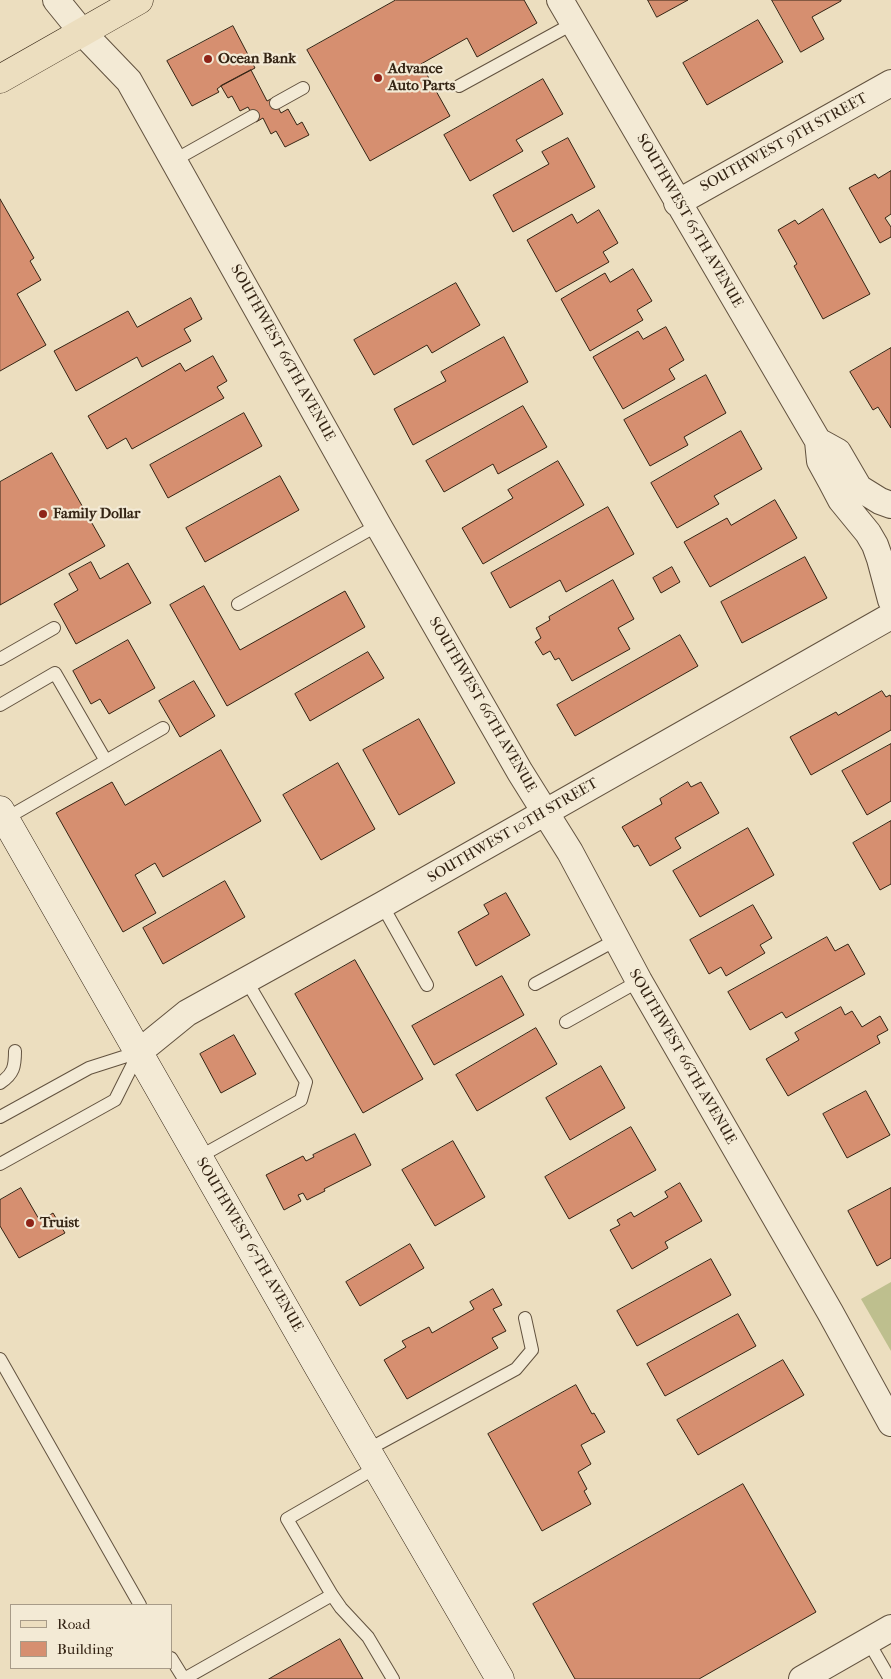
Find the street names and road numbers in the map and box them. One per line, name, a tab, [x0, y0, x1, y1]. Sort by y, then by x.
street label: SOUTHWEST 9TH STREET	[697, 90, 871, 196]
street label: SOUTHWEST 65TH AVENUE	[632, 131, 746, 311]
street label: SOUTHWEST 66TH AVENUE	[226, 261, 338, 445]
street label: SOUTHWEST 66TH AVENUE	[424, 614, 540, 796]
street label: SOUTHWEST 10TH STREET	[425, 775, 601, 887]
street label: SOUTHWEST 66TH AVENUE	[624, 966, 740, 1148]
street label: SOUTHWEST 67TH AVENUE	[192, 1155, 306, 1335]

